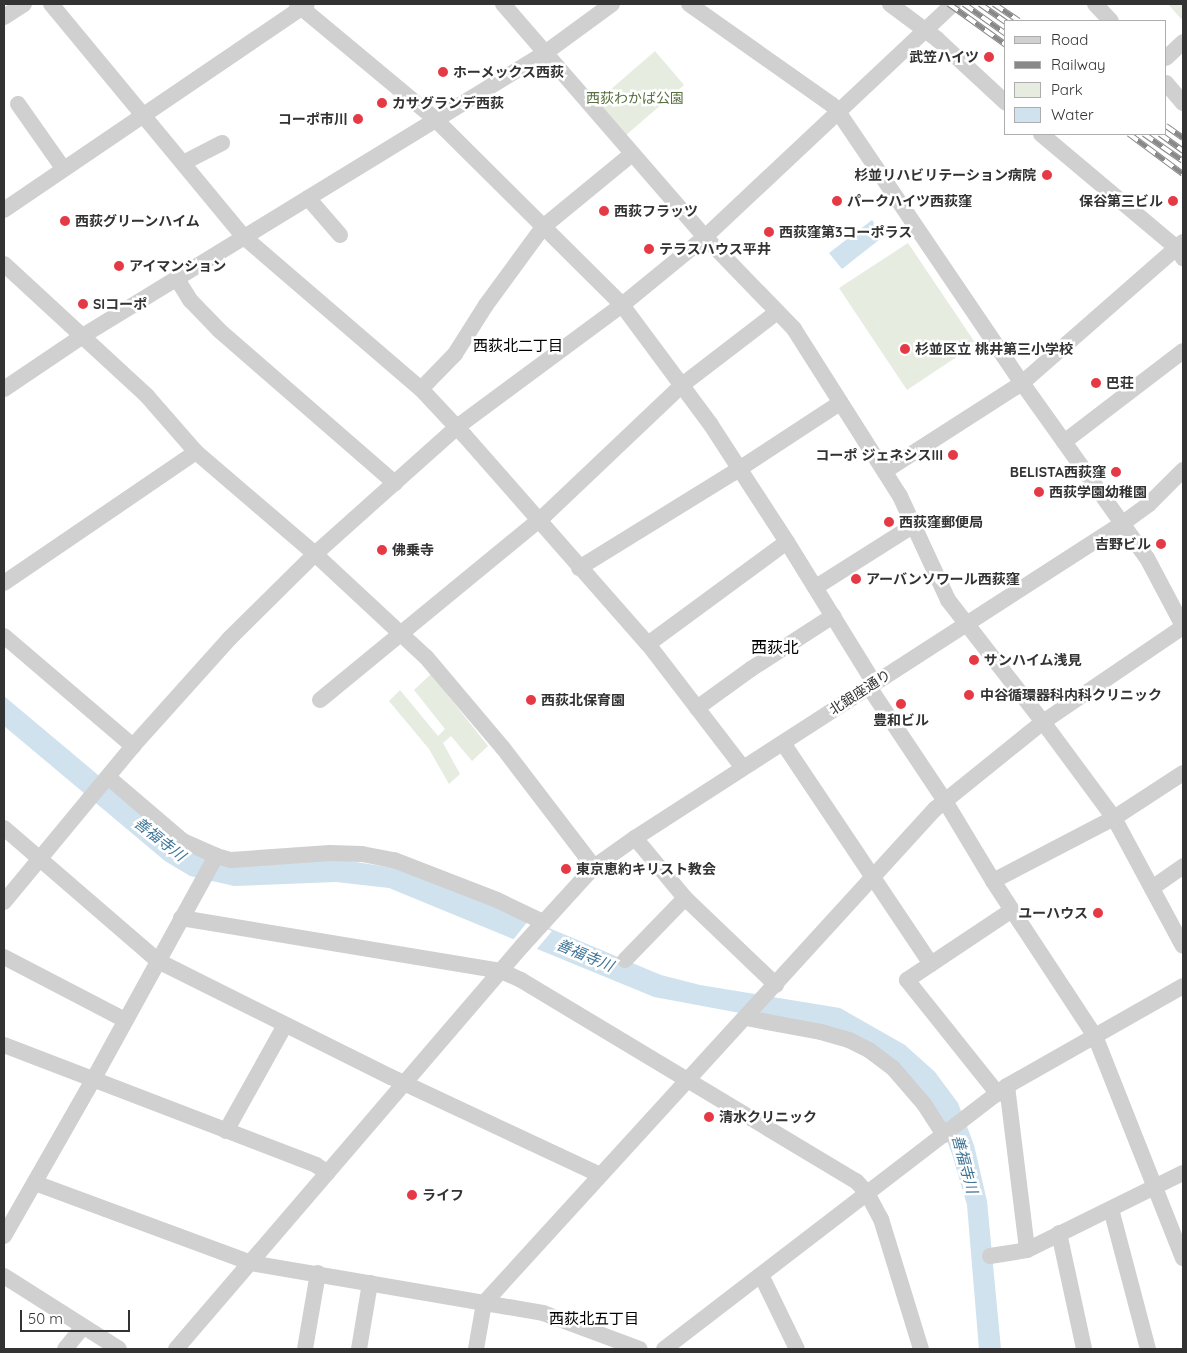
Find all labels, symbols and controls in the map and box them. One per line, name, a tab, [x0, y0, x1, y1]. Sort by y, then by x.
legend	[1004, 20, 1167, 135]
text: Road	[1051, 30, 1088, 49]
place label: 武笠ハイツ	[909, 49, 979, 65]
marker: 武笠ハイツ	[983, 51, 995, 63]
text: Railway	[1051, 55, 1106, 74]
place label: ホーメックス西荻	[453, 64, 565, 80]
marker: ホーメックス西荻	[437, 66, 449, 78]
text: Park	[1051, 80, 1083, 99]
park label: 西荻わかば公園	[586, 90, 684, 106]
place label: カサグランデ西荻	[392, 95, 504, 111]
marker: カサグランデ西荻	[376, 97, 388, 109]
text: Water	[1051, 105, 1094, 124]
place label: コーポ市川	[278, 111, 348, 127]
marker: コーポ市川	[352, 113, 364, 125]
place label: 杉並リハビリテーション病院	[854, 167, 1036, 183]
marker: 杉並リハビリテーション病院	[1040, 168, 1054, 182]
place label: パークハイツ西荻窪	[847, 193, 973, 209]
place label: 保谷第三ビル	[1079, 193, 1163, 209]
marker: パークハイツ西荻窪	[831, 195, 843, 207]
marker: 保谷第三ビル	[1167, 195, 1179, 207]
place label: 西荻フラッツ	[614, 203, 698, 219]
marker: 西荻フラッツ	[598, 205, 610, 217]
place label: 西荻グリーンハイム	[75, 213, 201, 229]
marker: 西荻グリーンハイム	[59, 215, 71, 227]
place label: 西荻窪第3コーポラス	[779, 224, 913, 240]
marker: 西荻窪第3コーポラス	[763, 226, 775, 238]
place label: テラスハウス平井	[659, 241, 771, 257]
marker: テラスハウス平井	[643, 243, 655, 255]
place label: アイマンション	[129, 258, 227, 274]
marker: アイマンション	[113, 260, 125, 272]
place label: SIコーポ	[93, 296, 147, 312]
marker: SIコーポ	[77, 298, 89, 310]
district label: 西荻北二丁目	[473, 337, 563, 355]
place label: 杉並区立 桃井第三小学校	[915, 341, 1073, 357]
marker: 杉並区立 桃井第三小学校	[899, 343, 911, 355]
place label: 巴荘	[1106, 375, 1134, 391]
marker: 巴荘	[1090, 377, 1102, 389]
place label: コーポ ジェネシスIII	[816, 447, 943, 463]
marker: コーポ ジェネシスIII	[947, 449, 959, 461]
place label: BELISTA西荻窪	[1010, 464, 1106, 480]
marker: BELISTA西荻窪	[1110, 466, 1122, 478]
place label: 西荻学園幼稚園	[1049, 484, 1147, 500]
marker: 西荻学園幼稚園	[1033, 486, 1045, 498]
place label: 西荻窪郵便局	[899, 514, 983, 530]
marker: 西荻窪郵便局	[883, 516, 895, 528]
place label: 吉野ビル	[1095, 536, 1151, 552]
marker: 吉野ビル	[1155, 538, 1167, 550]
place label: 佛乗寺	[392, 542, 434, 558]
marker: 佛乗寺	[376, 544, 388, 556]
place label: アーバンソワール西荻窪	[866, 571, 1019, 587]
marker: アーバンソワール西荻窪	[850, 573, 862, 585]
district label: 西荻北	[751, 637, 799, 657]
place label: サンハイム浅見	[984, 652, 1082, 668]
marker: サンハイム浅見	[968, 654, 980, 666]
street label: 北銀座通り	[826, 666, 894, 718]
place label: 中谷循環器科内科クリニック	[980, 687, 1162, 703]
marker: 中谷循環器科内科クリニック	[962, 688, 976, 702]
place label: 西荻北保育園	[541, 692, 625, 708]
marker: 西荻北保育園	[525, 694, 537, 706]
marker: 豊和ビル	[895, 698, 907, 710]
place label: 豊和ビル	[873, 712, 929, 728]
water label: 善福寺川	[131, 813, 189, 865]
place label: 東京恵約キリスト教会	[576, 861, 716, 877]
marker: 東京恵約キリスト教会	[560, 863, 572, 875]
place label: ユーハウス	[1018, 905, 1088, 921]
marker: ユーハウス	[1092, 907, 1104, 919]
water label: 善福寺川	[554, 935, 616, 975]
place label: 清水クリニック	[719, 1109, 817, 1125]
marker: 清水クリニック	[703, 1111, 715, 1123]
water label: 善福寺川	[949, 1133, 981, 1195]
place label: ライフ	[422, 1187, 464, 1203]
marker: ライフ	[406, 1189, 418, 1201]
scale bar	[22, 1300, 132, 1332]
text: 50 m	[28, 1309, 63, 1328]
district label: 西荻北五丁目	[549, 1310, 639, 1328]

